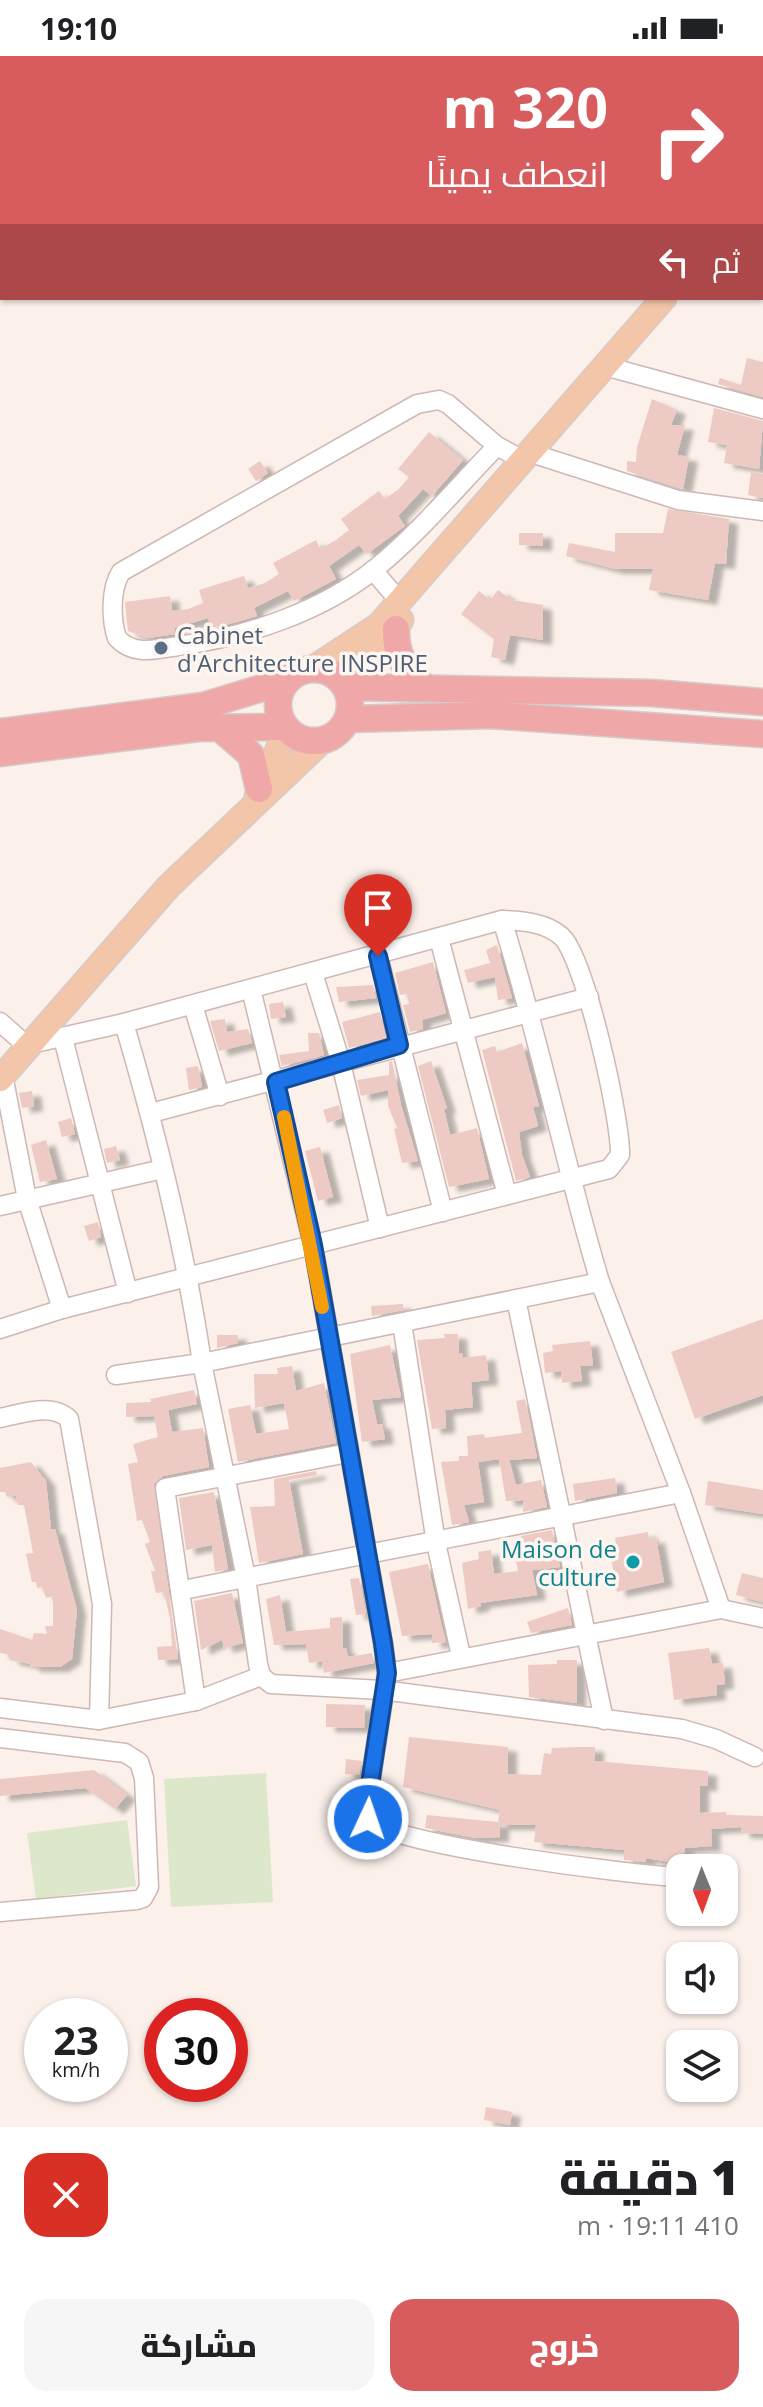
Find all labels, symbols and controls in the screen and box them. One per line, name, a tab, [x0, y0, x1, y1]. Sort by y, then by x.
text: 19:10	[40, 8, 117, 49]
text: 320 m	[442, 68, 608, 144]
icon: right	[636, 88, 740, 192]
text: انعطف يمينًا	[426, 149, 608, 198]
icon: left	[652, 240, 696, 284]
text: ثم	[712, 241, 740, 282]
place label: Cabinet d'Architecture INSPIRE	[177, 618, 428, 679]
marker: Cabinet d'Architecture INSPIRE	[152, 639, 170, 657]
pin	[344, 874, 412, 956]
icon: arrive	[356, 886, 400, 930]
place label: Maison de culture	[501, 1532, 617, 1593]
marker: Maison de culture	[624, 1553, 642, 1571]
position arrow	[326, 1777, 410, 1861]
north arrow	[666, 1854, 738, 1926]
map controls	[666, 1854, 738, 2102]
button: sound	[666, 1942, 738, 2014]
speed limit sign: 30	[144, 1998, 248, 2102]
text: 23	[53, 2012, 99, 2067]
button: layers	[666, 2030, 738, 2102]
text: km/h	[52, 2056, 100, 2083]
text: 1 دقيقة	[559, 2144, 739, 2209]
button: close	[24, 2153, 108, 2237]
text: 410 m · 19:11	[577, 2207, 739, 2243]
button: مشاركة	[24, 2299, 374, 2391]
button: خروج	[390, 2299, 739, 2391]

